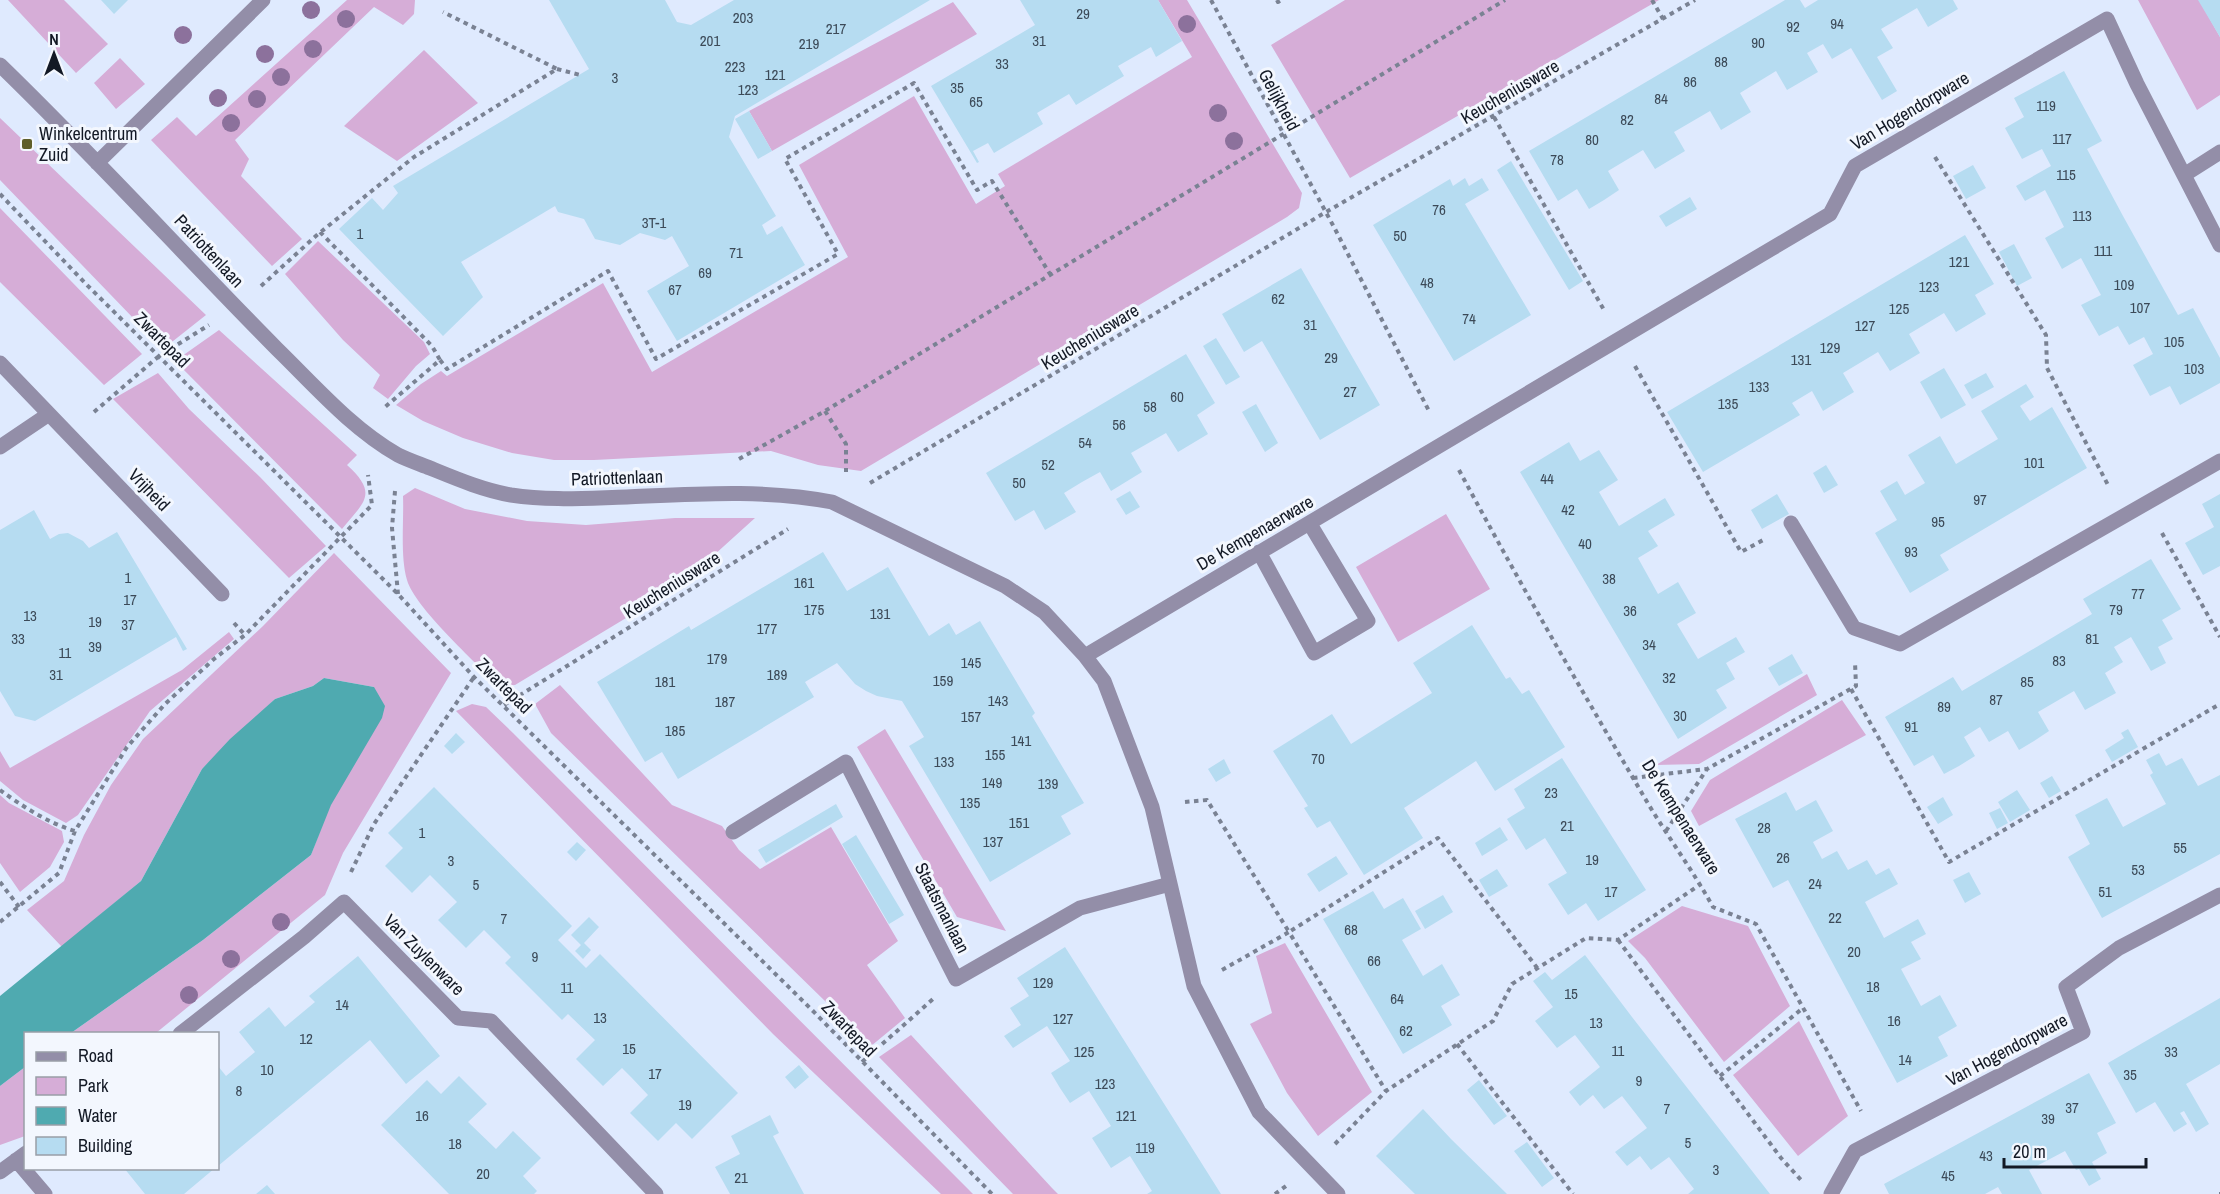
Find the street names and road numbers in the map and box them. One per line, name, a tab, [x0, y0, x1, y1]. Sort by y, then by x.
street label: Keucheniusware	[1456, 53, 1564, 130]
street label: Gelijkheid	[1253, 65, 1306, 135]
street label: Van Hogendorpware	[1846, 65, 1974, 156]
street label: Patriottenlaan	[169, 209, 250, 293]
street label: Keucheniusware	[1036, 298, 1143, 376]
street label: Zwartepad	[129, 306, 196, 373]
street label: Vrijheid	[123, 463, 176, 516]
street label: Patriottenlaan	[571, 463, 663, 492]
street label: De Kempenaerware	[1192, 489, 1318, 576]
street label: Keucheniusware	[618, 545, 725, 624]
street label: Zwartepad	[471, 652, 538, 719]
street label: De Kempenaerware	[1636, 754, 1727, 879]
street label: Staatsmanlaan	[909, 858, 976, 957]
street label: Van Zuylenware	[378, 908, 471, 1001]
street label: Zwartepad	[816, 995, 883, 1062]
street label: Van Hogendorpware	[1942, 1007, 2072, 1092]

